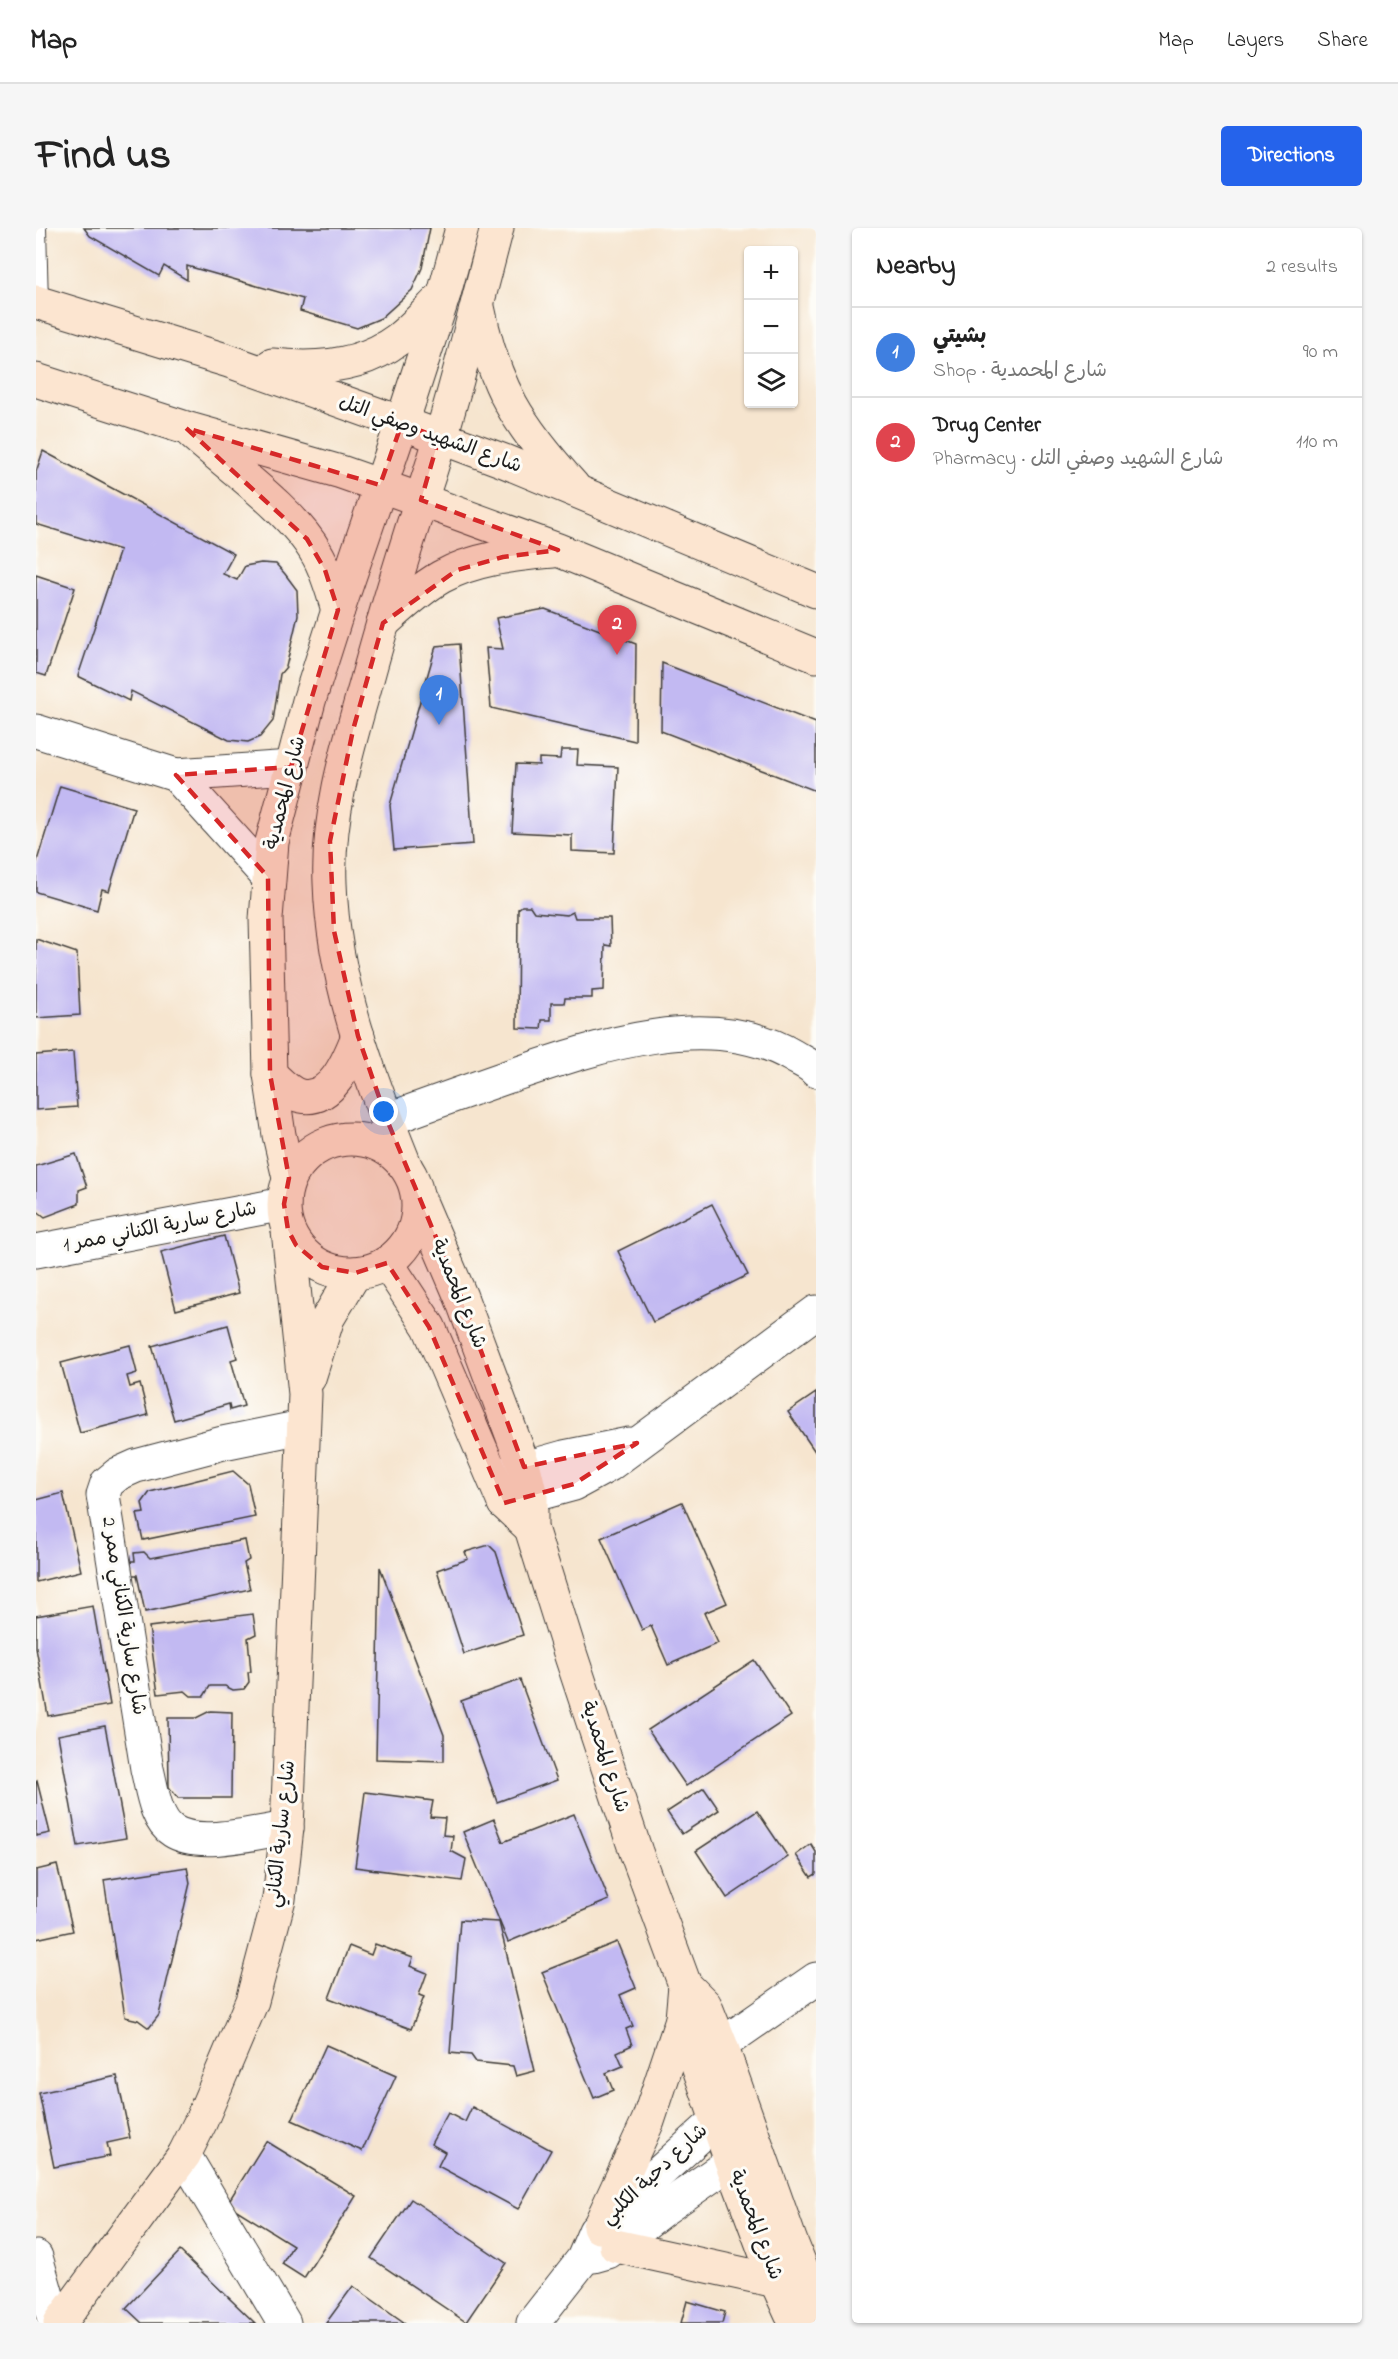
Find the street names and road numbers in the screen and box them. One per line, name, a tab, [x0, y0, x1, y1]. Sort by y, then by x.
street label: شارع الشهيد وصفي التل	[334, 388, 526, 483]
street label: شارع المحمدية	[258, 733, 314, 853]
street label: شارع سارية الكناني ممر 1	[61, 1195, 260, 1262]
street label: شارع المحمدية	[423, 1235, 493, 1353]
street label: شارع سارية الكناني ممر 2	[92, 1515, 153, 1718]
street label: شارع المحمدية	[572, 1697, 636, 1817]
street label: شارع سارية الكناني	[260, 1759, 305, 1909]
street label: شارع دحية الكلبي	[595, 2118, 716, 2233]
street label: شارع المحمدية	[721, 2166, 789, 2284]

